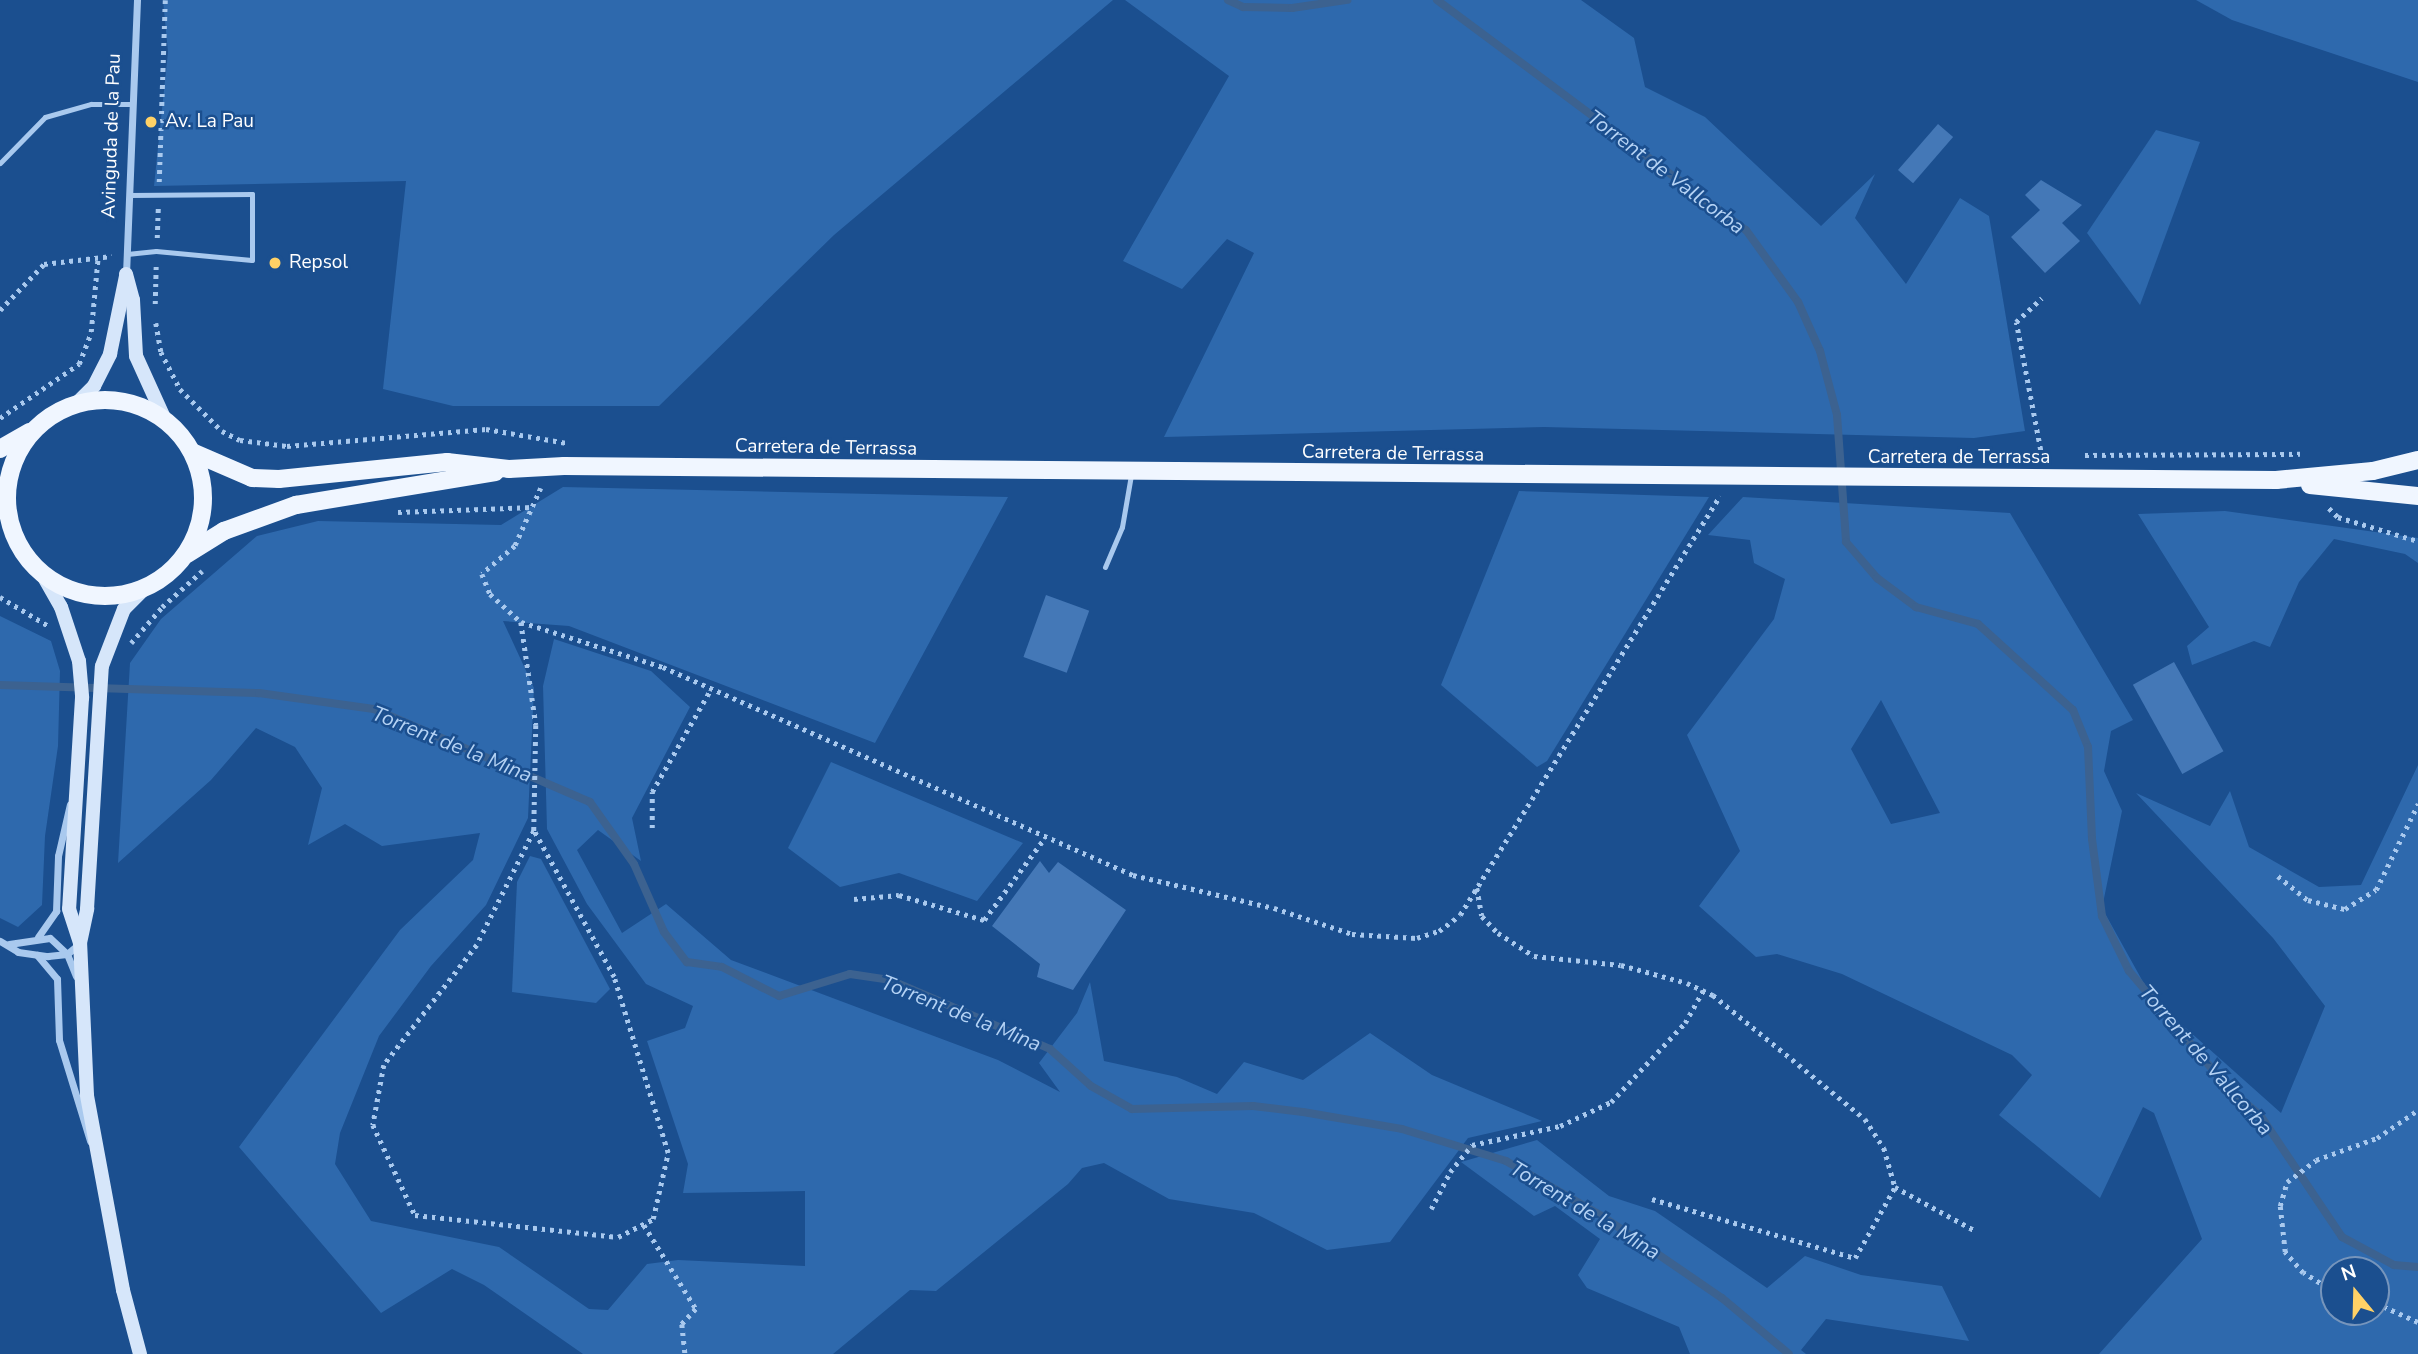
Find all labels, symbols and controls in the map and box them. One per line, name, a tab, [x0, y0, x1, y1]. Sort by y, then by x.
street label: Avinguda de la Pau	[98, 53, 126, 219]
water label: Torrent de Vallcorba	[1582, 104, 1750, 240]
place label: Av. La Pau	[165, 111, 254, 133]
marker: Av. La Pau	[143, 114, 159, 130]
place label: Repsol	[289, 252, 348, 274]
marker: Repsol	[267, 255, 283, 271]
street label: Carretera de Terrassa	[735, 435, 917, 461]
street label: Carretera de Terrassa	[1302, 441, 1484, 467]
street label: Carretera de Terrassa	[1868, 447, 2050, 469]
water label: Torrent de la Mina	[368, 700, 536, 788]
water label: Torrent de la Mina	[877, 969, 1045, 1057]
water label: Torrent de Vallcorba	[2134, 980, 2278, 1140]
water label: Torrent de la Mina	[1505, 1155, 1665, 1265]
north arrow	[2320, 1256, 2390, 1326]
text: N	[2338, 1258, 2360, 1288]

